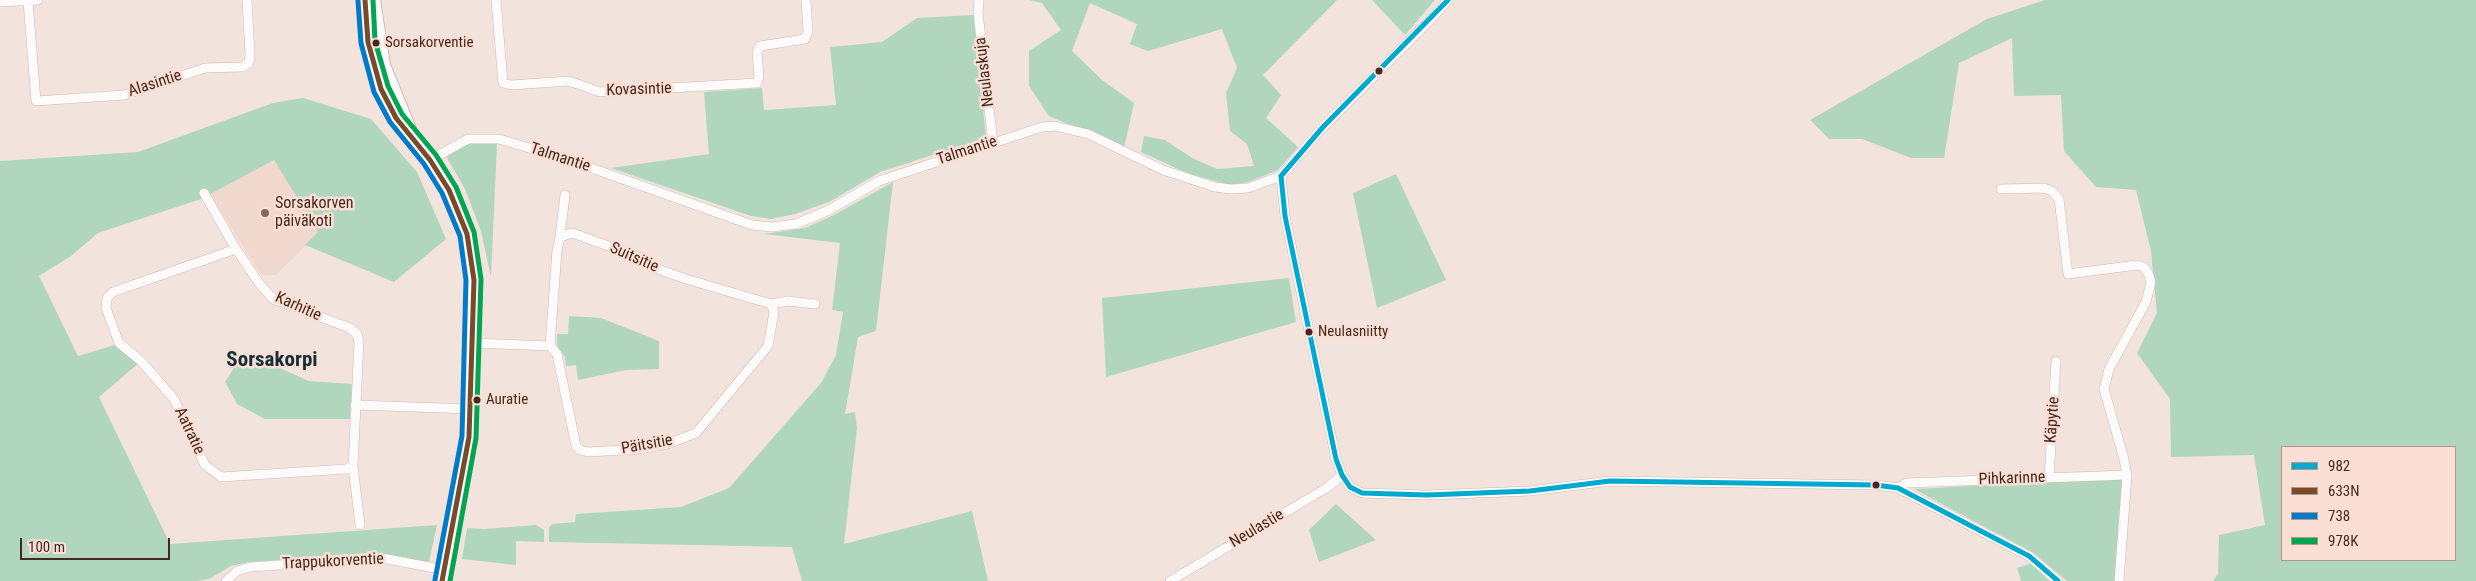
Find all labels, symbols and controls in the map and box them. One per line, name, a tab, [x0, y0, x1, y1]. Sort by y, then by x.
place label: Sorsakorventie	[385, 34, 473, 52]
street label: Neulaskuja	[971, 36, 999, 108]
marker: Sorsakorventie	[371, 38, 381, 48]
street label: Alasintie	[126, 66, 184, 102]
unlabelled marker	[1374, 66, 1384, 76]
street label: Kovasintie	[606, 79, 672, 101]
street label: Talmantie	[934, 132, 1000, 170]
street label: Talmantie	[527, 139, 593, 177]
place label: Sorsakorven päiväkoti	[275, 194, 353, 232]
marker: Sorsakorven päiväkoti	[259, 207, 271, 219]
street label: Suitsitie	[607, 239, 661, 277]
street label: Karhitie	[272, 288, 324, 326]
place label: Neulasniitty	[1318, 323, 1388, 341]
marker: Neulasniitty	[1304, 327, 1314, 337]
district label: Sorsakorpi	[226, 348, 318, 374]
place label: Auratie	[486, 391, 528, 409]
marker: Auratie	[472, 395, 482, 405]
street label: Käpytie	[2042, 396, 2064, 444]
street label: Aatratie	[170, 404, 208, 458]
street label: Päitsitie	[620, 431, 674, 459]
legend	[2281, 446, 2456, 561]
text: 982	[2328, 457, 2350, 475]
street label: Pihkarinne	[1978, 468, 2046, 490]
unlabelled marker	[1871, 480, 1881, 490]
text: 633N	[2328, 482, 2360, 500]
street label: Neulastie	[1226, 505, 1288, 553]
text: 738	[2328, 507, 2350, 525]
scale bar	[22, 528, 172, 560]
text: 978K	[2328, 532, 2358, 550]
text: 100 m	[28, 538, 65, 556]
street label: Trappukorventie	[282, 550, 384, 574]

